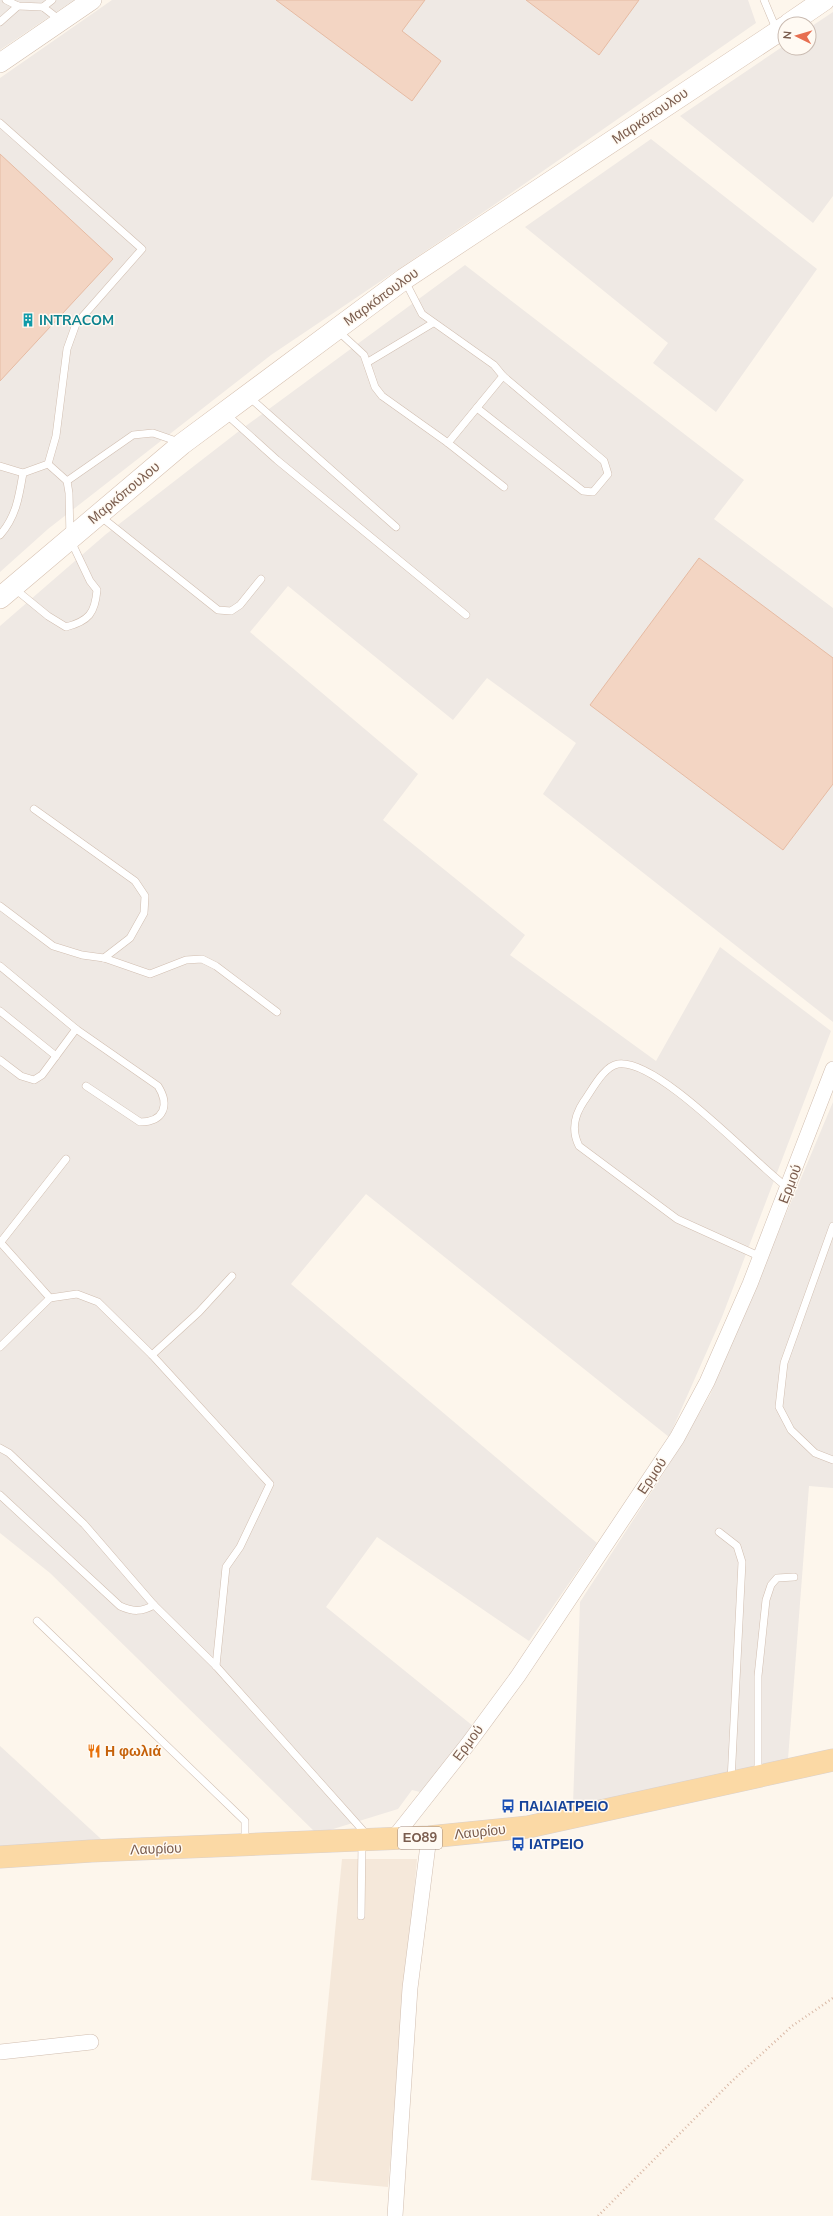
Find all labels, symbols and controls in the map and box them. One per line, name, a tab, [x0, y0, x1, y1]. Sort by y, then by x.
north arrow	[777, 16, 817, 56]
text: N	[780, 30, 795, 40]
street label: Μαρκόπουλου	[608, 83, 692, 149]
street label: Μαρκόπουλου	[340, 263, 422, 331]
place label: INTRACOM	[39, 311, 114, 330]
building icon: INTRACOM	[20, 312, 36, 328]
street label: Μαρκόπουλου	[84, 457, 164, 529]
street label: Ερμού	[774, 1162, 806, 1206]
street label: Ερμού	[633, 1454, 671, 1498]
street label: Ερμού	[448, 1721, 488, 1765]
place label: Η φωλιά	[105, 1742, 161, 1761]
restaurant icon: Η φωλιά	[86, 1743, 102, 1759]
place label: ΠΑΙΔΙΑΤΡΕΙΟ	[519, 1797, 608, 1816]
bus stop icon: ΠΑΙΔΙΑΤΡΕΙΟ	[500, 1798, 516, 1814]
street label: Λαυρίου	[453, 1820, 507, 1844]
road number: ΕΟ89	[398, 1827, 442, 1849]
place label: ΙΑΤΡΕΙΟ	[529, 1835, 584, 1854]
bus stop icon: ΙΑΤΡΕΙΟ	[510, 1836, 526, 1852]
street label: Λαυρίου	[130, 1839, 182, 1859]

